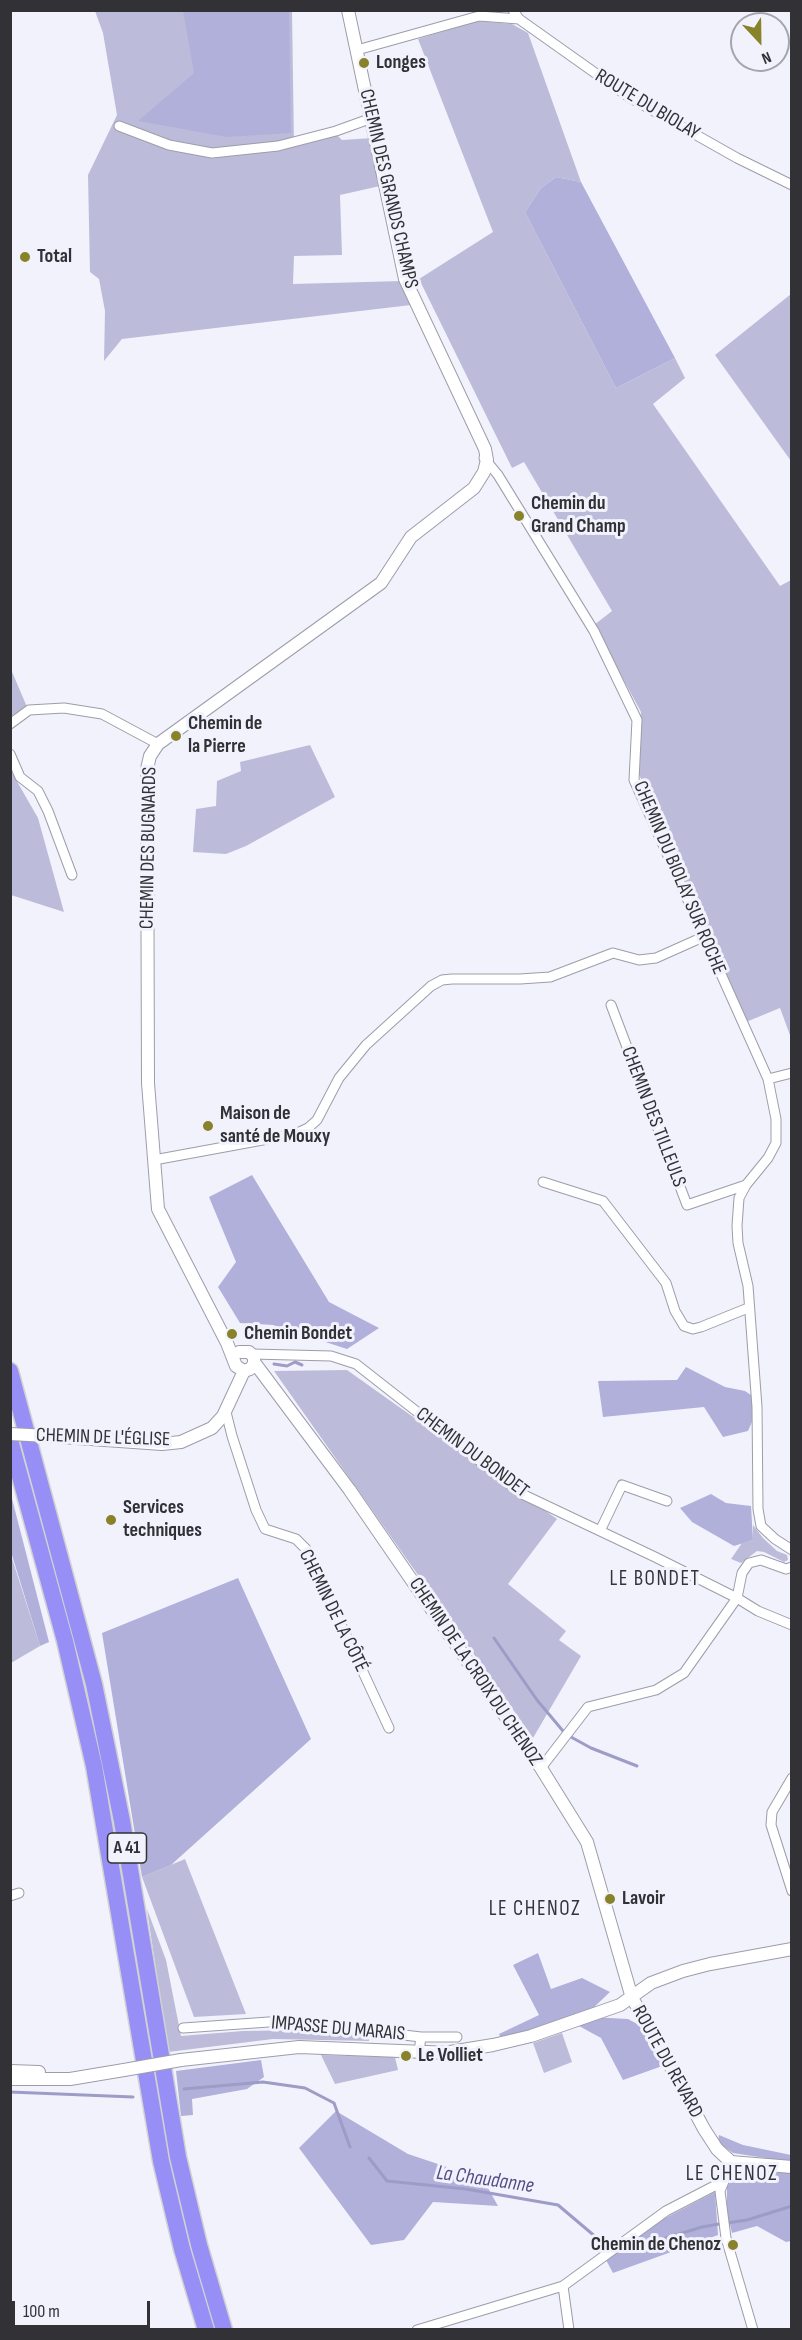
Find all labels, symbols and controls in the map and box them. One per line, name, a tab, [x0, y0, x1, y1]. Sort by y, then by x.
north arrow	[730, 12, 790, 72]
text: N	[759, 47, 774, 68]
place label: Longes	[376, 51, 426, 75]
marker: Longes	[357, 56, 371, 70]
street label: ROUTE DU BIOLAY	[590, 64, 704, 146]
street label: CHEMIN DES GRANDS CHAMPS	[353, 87, 423, 291]
place label: Total	[37, 245, 72, 269]
marker: Total	[18, 250, 32, 264]
place label: Chemin du Grand Champ	[531, 492, 626, 539]
marker: Chemin du Grand Champ	[512, 509, 526, 523]
place label: Chemin de la Pierre	[188, 712, 262, 759]
marker: Chemin de la Pierre	[169, 729, 183, 743]
street label: CHEMIN DES BUGNARDS	[136, 767, 162, 929]
street label: CHEMIN DU BIOLAY SUR ROCHE	[627, 778, 731, 978]
street label: CHEMIN DES TILLEULS	[615, 1044, 691, 1190]
place label: Maison de santé de Mouxy	[220, 1102, 330, 1149]
marker: Maison de santé de Mouxy	[201, 1119, 215, 1133]
place label: Chemin Bondet	[244, 1322, 352, 1346]
marker: Chemin Bondet	[225, 1327, 239, 1341]
street label: CHEMIN DU BONDET	[411, 1403, 533, 1503]
street label: CHEMIN DE L'ÉGLISE	[35, 1424, 171, 1452]
place label: Services techniques	[123, 1496, 202, 1543]
marker: Services techniques	[104, 1513, 118, 1527]
street label: CHEMIN DE LA CÔTÉ	[293, 1546, 373, 1676]
district label: LE BONDET	[609, 1567, 701, 1593]
street label: CHEMIN DE LA CROIX DU CHENOZ	[403, 1573, 547, 1771]
road number: A 41	[108, 1833, 146, 1863]
place label: Lavoir	[622, 1887, 665, 1911]
marker: Lavoir	[603, 1892, 617, 1906]
district label: LE CHENOZ	[489, 1897, 581, 1923]
street label: ROUTE DU REVARD	[626, 2002, 708, 2122]
street label: IMPASSE DU MARAIS	[270, 2011, 406, 2047]
place label: Le Volliet	[418, 2044, 483, 2068]
marker: Le Volliet	[399, 2049, 413, 2063]
water label: La Chaudanne	[435, 2161, 535, 2199]
district label: LE CHENOZ	[686, 2162, 778, 2188]
place label: Chemin de Chenoz	[591, 2233, 721, 2257]
marker: Chemin de Chenoz	[726, 2238, 740, 2252]
scale bar	[15, 2289, 153, 2327]
text: 100 m	[23, 2301, 60, 2322]

